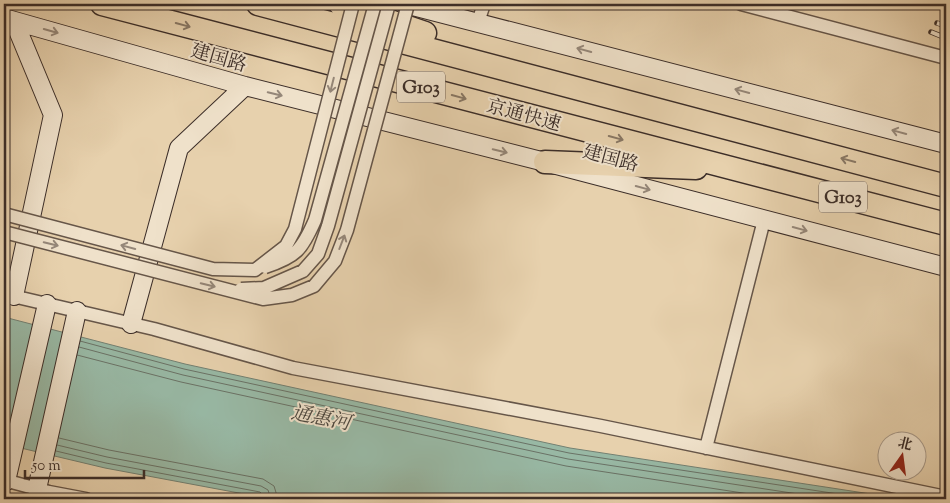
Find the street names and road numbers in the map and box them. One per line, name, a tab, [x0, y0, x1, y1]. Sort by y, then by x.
street label: 建国路	[187, 39, 249, 80]
road number: G103	[397, 72, 445, 102]
street label: 京通快速	[483, 94, 564, 139]
street label: 建国路	[579, 139, 641, 180]
road number: G103	[819, 182, 867, 212]

